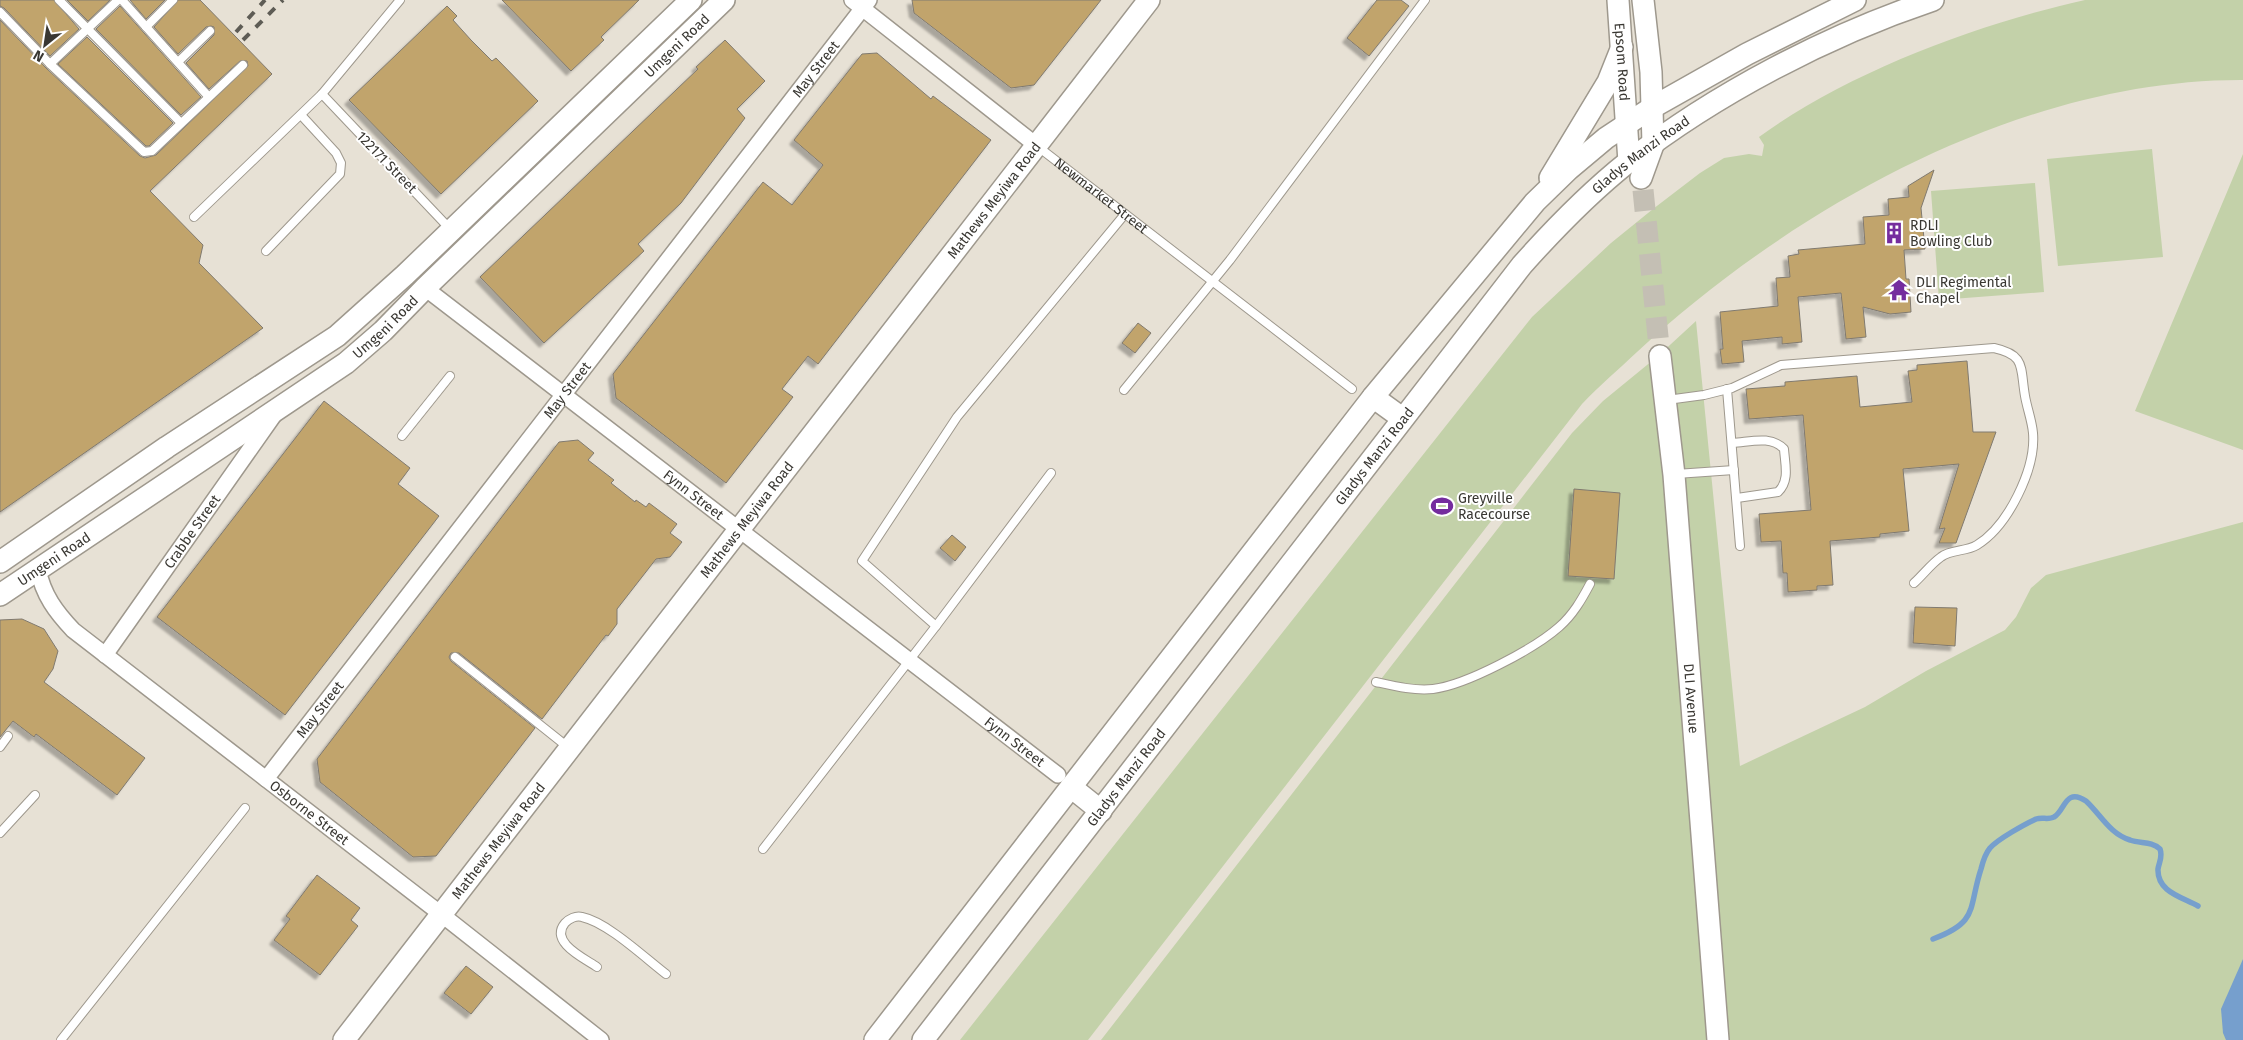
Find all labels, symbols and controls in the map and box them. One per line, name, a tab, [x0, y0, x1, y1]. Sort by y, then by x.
street label: Umgeni Road	[641, 11, 713, 81]
north arrow	[20, 20, 70, 70]
street label: Epsom Road	[1611, 22, 1633, 102]
street label: May Street	[789, 37, 844, 101]
text: N	[30, 46, 47, 66]
street label: Gladys Manzi Road	[1589, 112, 1693, 198]
street label: 122171 Street	[353, 128, 421, 197]
street label: Mathews Meyiwa Road	[944, 139, 1045, 262]
street label: Newmarket Street	[1051, 154, 1152, 238]
place label: RDLI Bowling Club	[1910, 217, 1992, 250]
building icon: RDLI Bowling Club	[1881, 220, 1907, 246]
place label: DLI Regimental Chapel	[1916, 274, 2011, 307]
temple icon: DLI Regimental Chapel	[1886, 277, 1912, 303]
street label: Umgeni Road	[349, 292, 422, 362]
street label: May Street	[540, 358, 595, 422]
street label: Gladys Manzi Road	[1332, 404, 1418, 509]
street label: Mathews Meyiwa Road	[697, 458, 798, 582]
street label: Fynn Street	[660, 467, 728, 524]
place label: Greyville Racecourse	[1458, 490, 1530, 523]
street label: Crabbe Street	[161, 491, 225, 572]
sports icon: Greyville Racecourse	[1429, 493, 1455, 519]
street label: Umgeni Road	[15, 529, 94, 590]
street label: DLI Avenue	[1680, 663, 1702, 734]
street label: May Street	[293, 677, 348, 741]
street label: Fynn Street	[981, 714, 1049, 771]
street label: Gladys Manzi Road	[1083, 725, 1169, 830]
street label: Osborne Street	[266, 777, 353, 849]
street label: Mathews Meyiwa Road	[448, 779, 549, 903]

